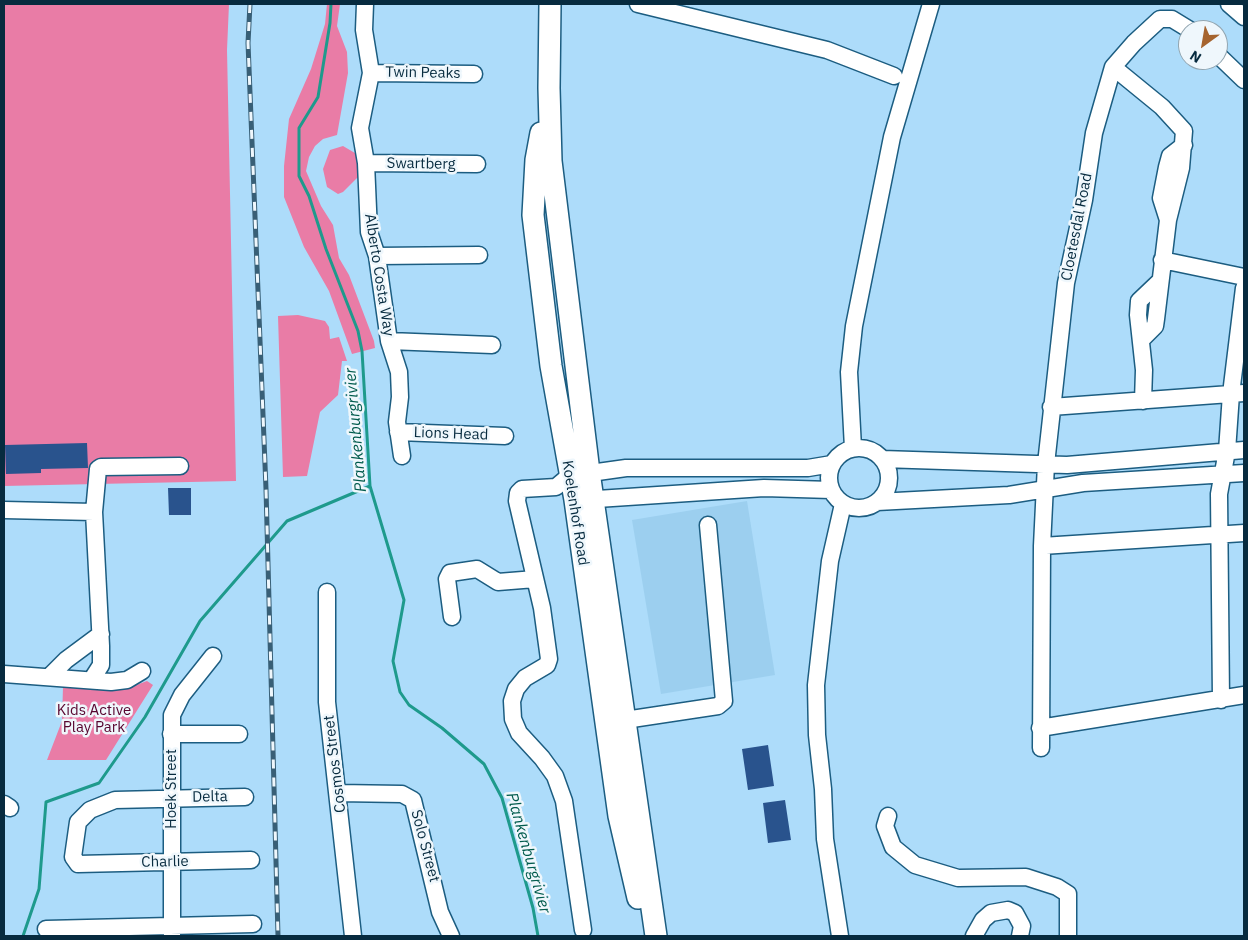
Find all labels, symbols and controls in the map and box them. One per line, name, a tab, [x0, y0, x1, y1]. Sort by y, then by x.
north arrow	[1178, 20, 1228, 70]
text: N	[1187, 47, 1205, 67]
street label: Twin Peaks	[385, 63, 461, 83]
street label: Swartberg	[386, 154, 456, 174]
street label: Cloetesdal Road	[1058, 171, 1096, 283]
street label: Alberto Costa Way	[360, 213, 398, 337]
water label: Plankenburgrivier	[341, 367, 371, 493]
street label: Lions Head	[413, 424, 489, 444]
street label: Koelenhof Road	[558, 459, 592, 567]
park label: Kids Active Play Park	[57, 702, 131, 737]
street label: Cosmos Street	[320, 714, 350, 814]
street label: Hoek Street	[163, 749, 181, 829]
street label: Delta	[192, 788, 228, 806]
water label: Plankenburgrivier	[502, 790, 554, 916]
street label: Solo Street	[407, 808, 443, 884]
street label: Charlie	[141, 853, 189, 871]

